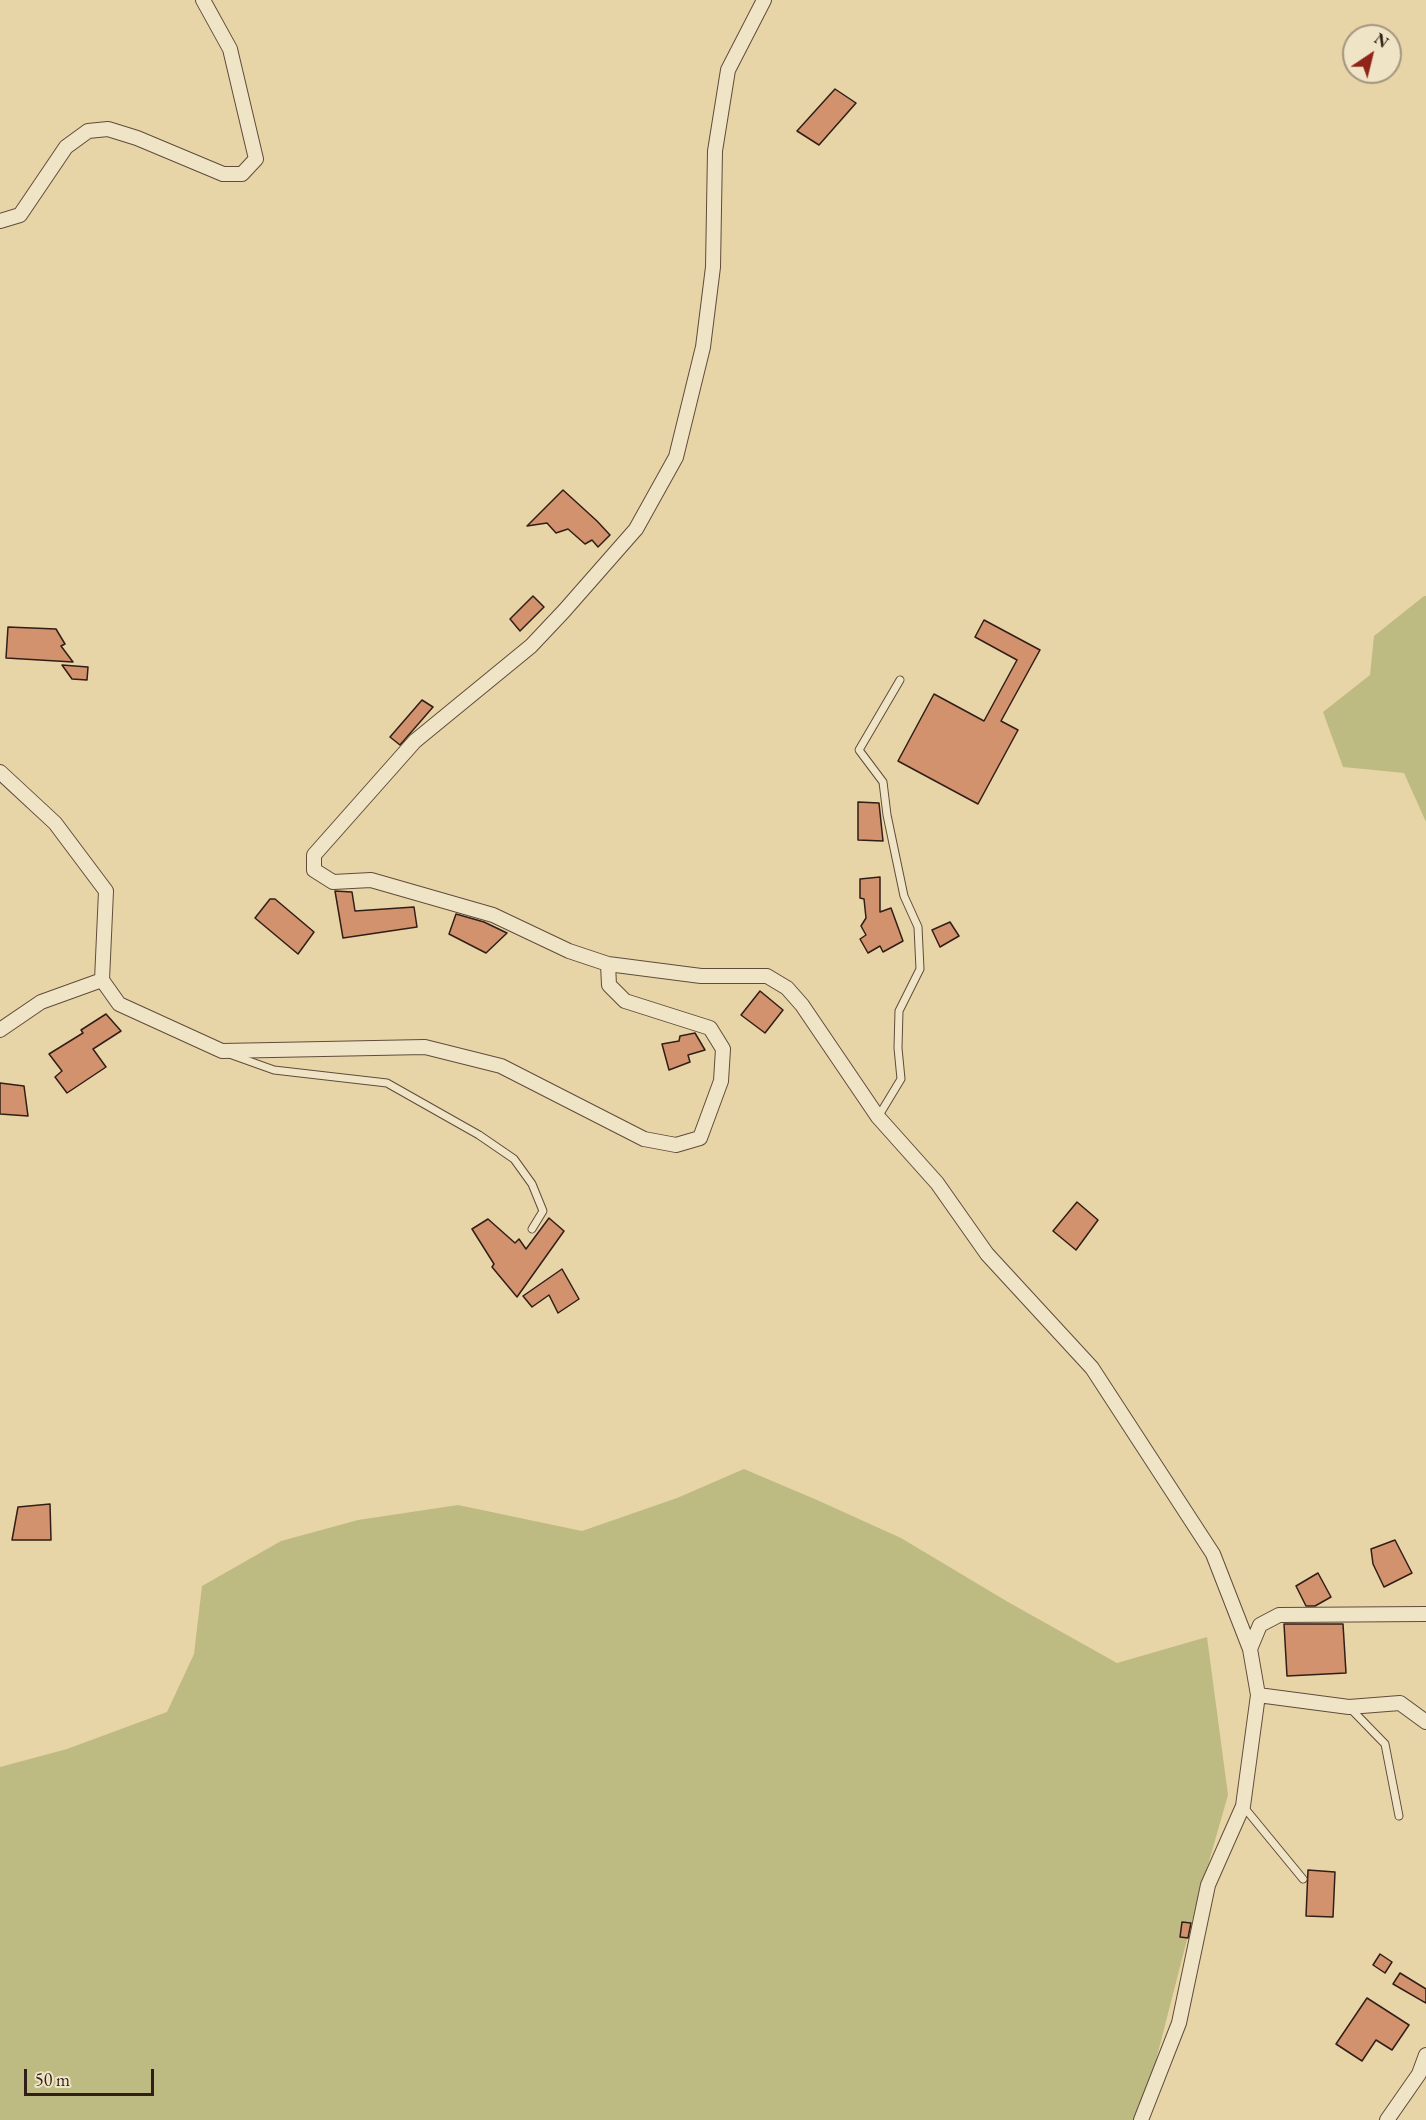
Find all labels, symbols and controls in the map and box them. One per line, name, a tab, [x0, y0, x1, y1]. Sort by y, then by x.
north arrow	[1342, 24, 1402, 84]
text: N	[1370, 28, 1393, 53]
scale bar	[27, 2057, 158, 2095]
text: 50 m	[35, 2068, 70, 2091]

